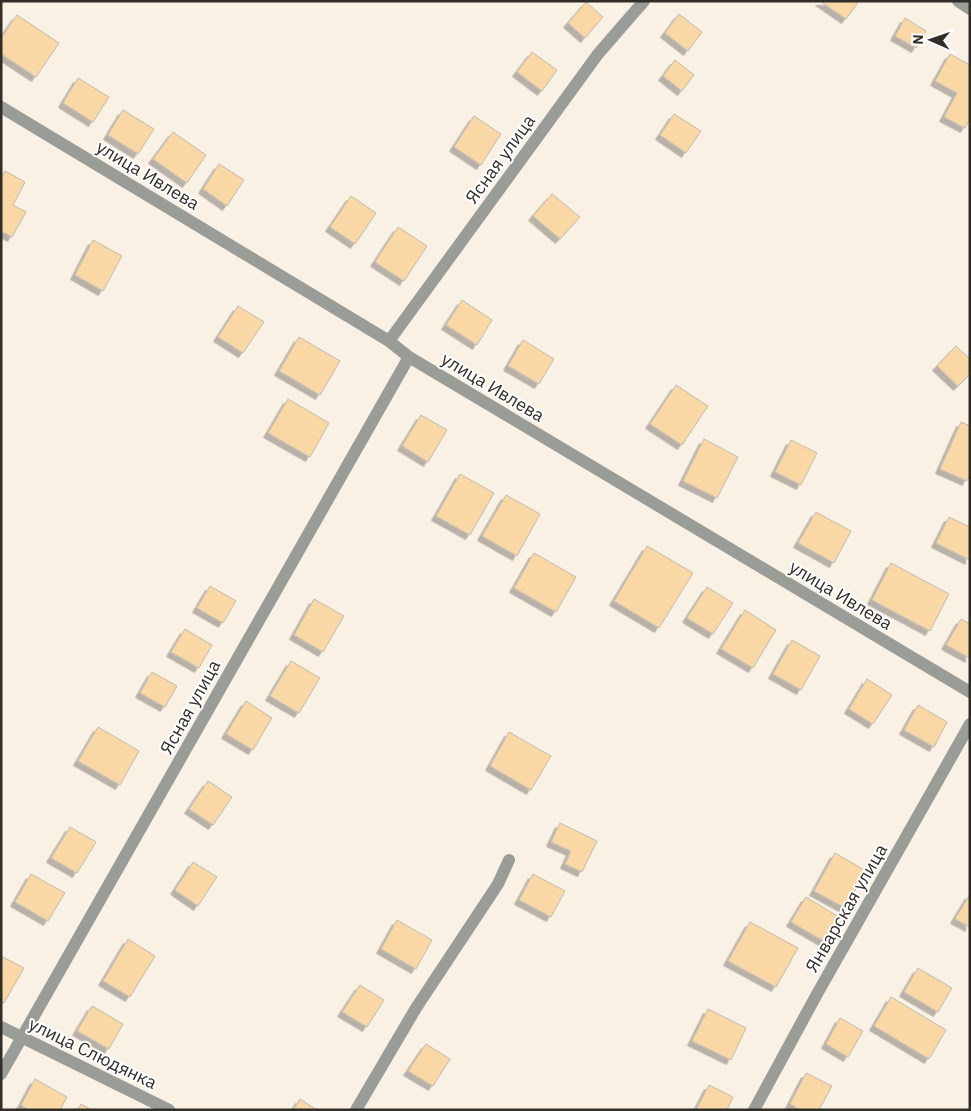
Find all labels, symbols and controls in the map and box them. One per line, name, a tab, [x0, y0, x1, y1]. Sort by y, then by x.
north arrow	[906, 15, 956, 65]
text: N	[909, 34, 927, 45]
street label: Ясная улица	[460, 110, 540, 208]
street label: улица Ивлева	[92, 135, 204, 215]
street label: улица Ивлева	[437, 347, 549, 427]
street label: улица Ивлева	[785, 555, 897, 635]
street label: Ясная улица	[155, 655, 226, 758]
street label: Январская улица	[800, 839, 892, 976]
street label: улица Слюдянка	[25, 1012, 161, 1094]

